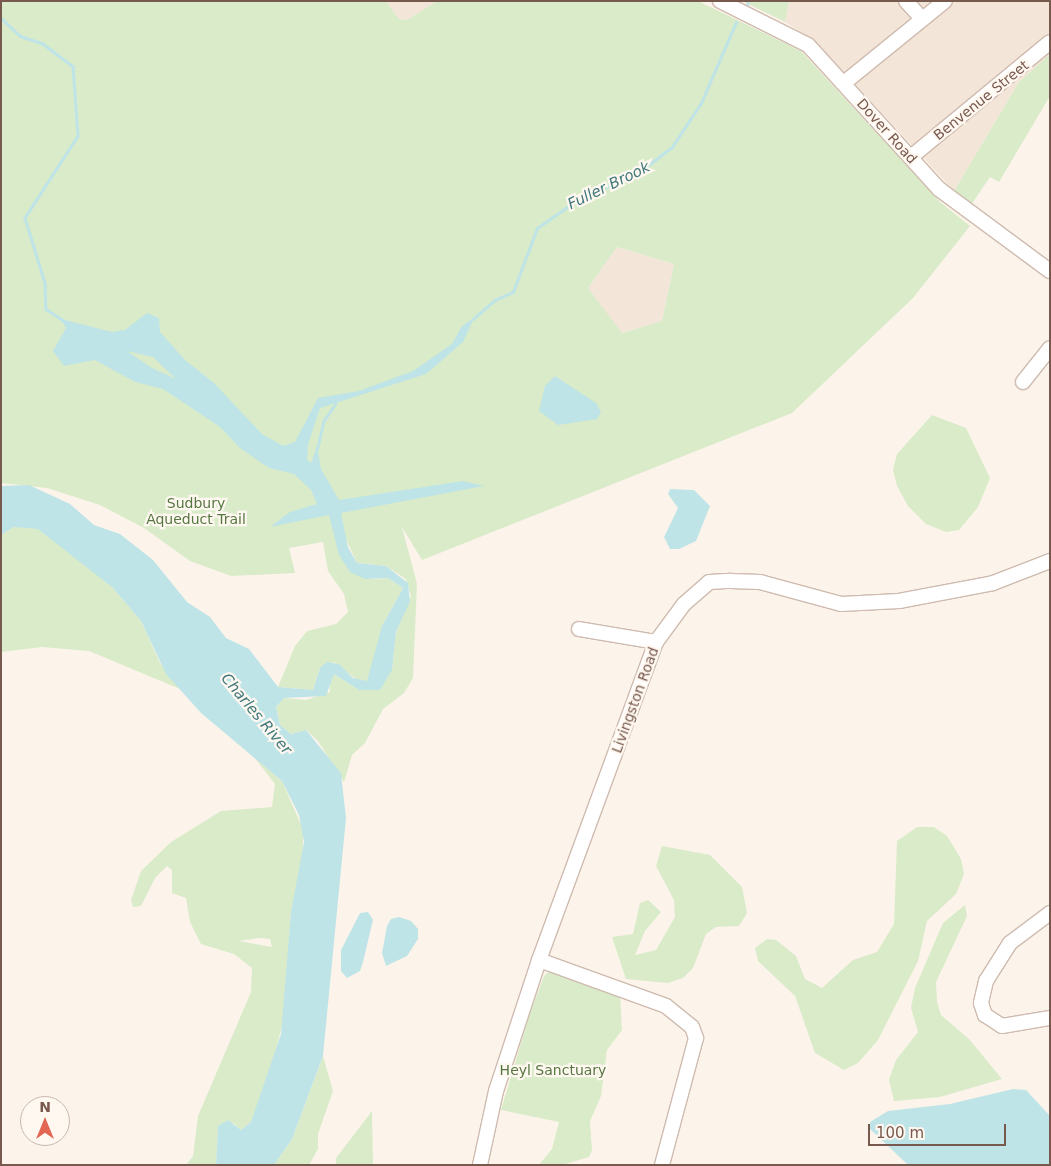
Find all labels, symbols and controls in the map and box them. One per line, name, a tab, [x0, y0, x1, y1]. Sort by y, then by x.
street label: Benvenue Street	[930, 57, 1032, 143]
street label: Dover Road	[853, 95, 921, 167]
water label: Fuller Brook	[565, 158, 653, 214]
park label: Sudbury Aqueduct Trail	[146, 495, 246, 528]
street label: Livingston Road	[608, 645, 662, 755]
water label: Charles River	[217, 670, 295, 758]
park label: Heyl Sanctuary	[500, 1062, 606, 1078]
north arrow	[20, 1096, 70, 1146]
text: N	[39, 1099, 51, 1115]
scale bar	[871, 1114, 1008, 1146]
text: 100 m	[876, 1124, 924, 1142]

